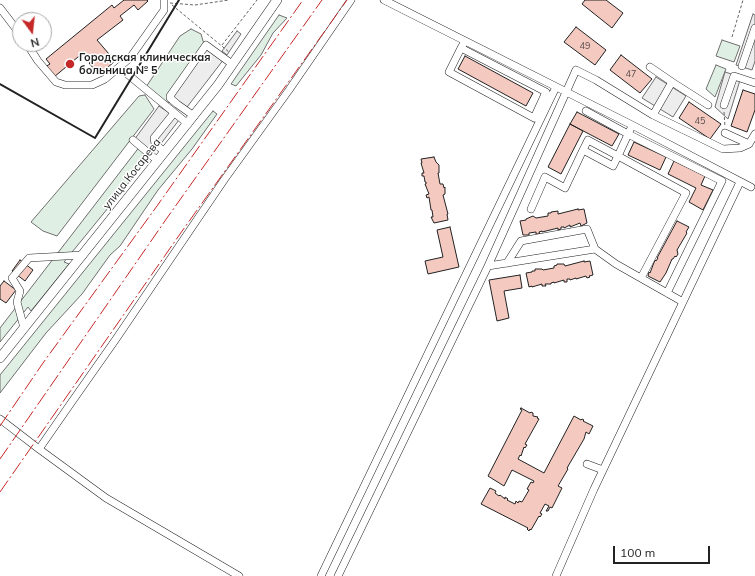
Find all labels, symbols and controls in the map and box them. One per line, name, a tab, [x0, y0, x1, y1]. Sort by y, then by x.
north arrow	[12, 12, 52, 52]
text: N	[29, 35, 41, 50]
house number: 49	[580, 41, 590, 51]
place label: Городская клиническая больница № 5	[79, 51, 211, 77]
marker: Городская клиническая больница № 5	[64, 58, 76, 70]
house number: 47	[626, 69, 636, 79]
house number: 45	[695, 116, 705, 126]
street label: улица Косарева	[100, 136, 164, 212]
scale bar	[615, 538, 712, 564]
text: 100 m	[620, 545, 655, 560]

